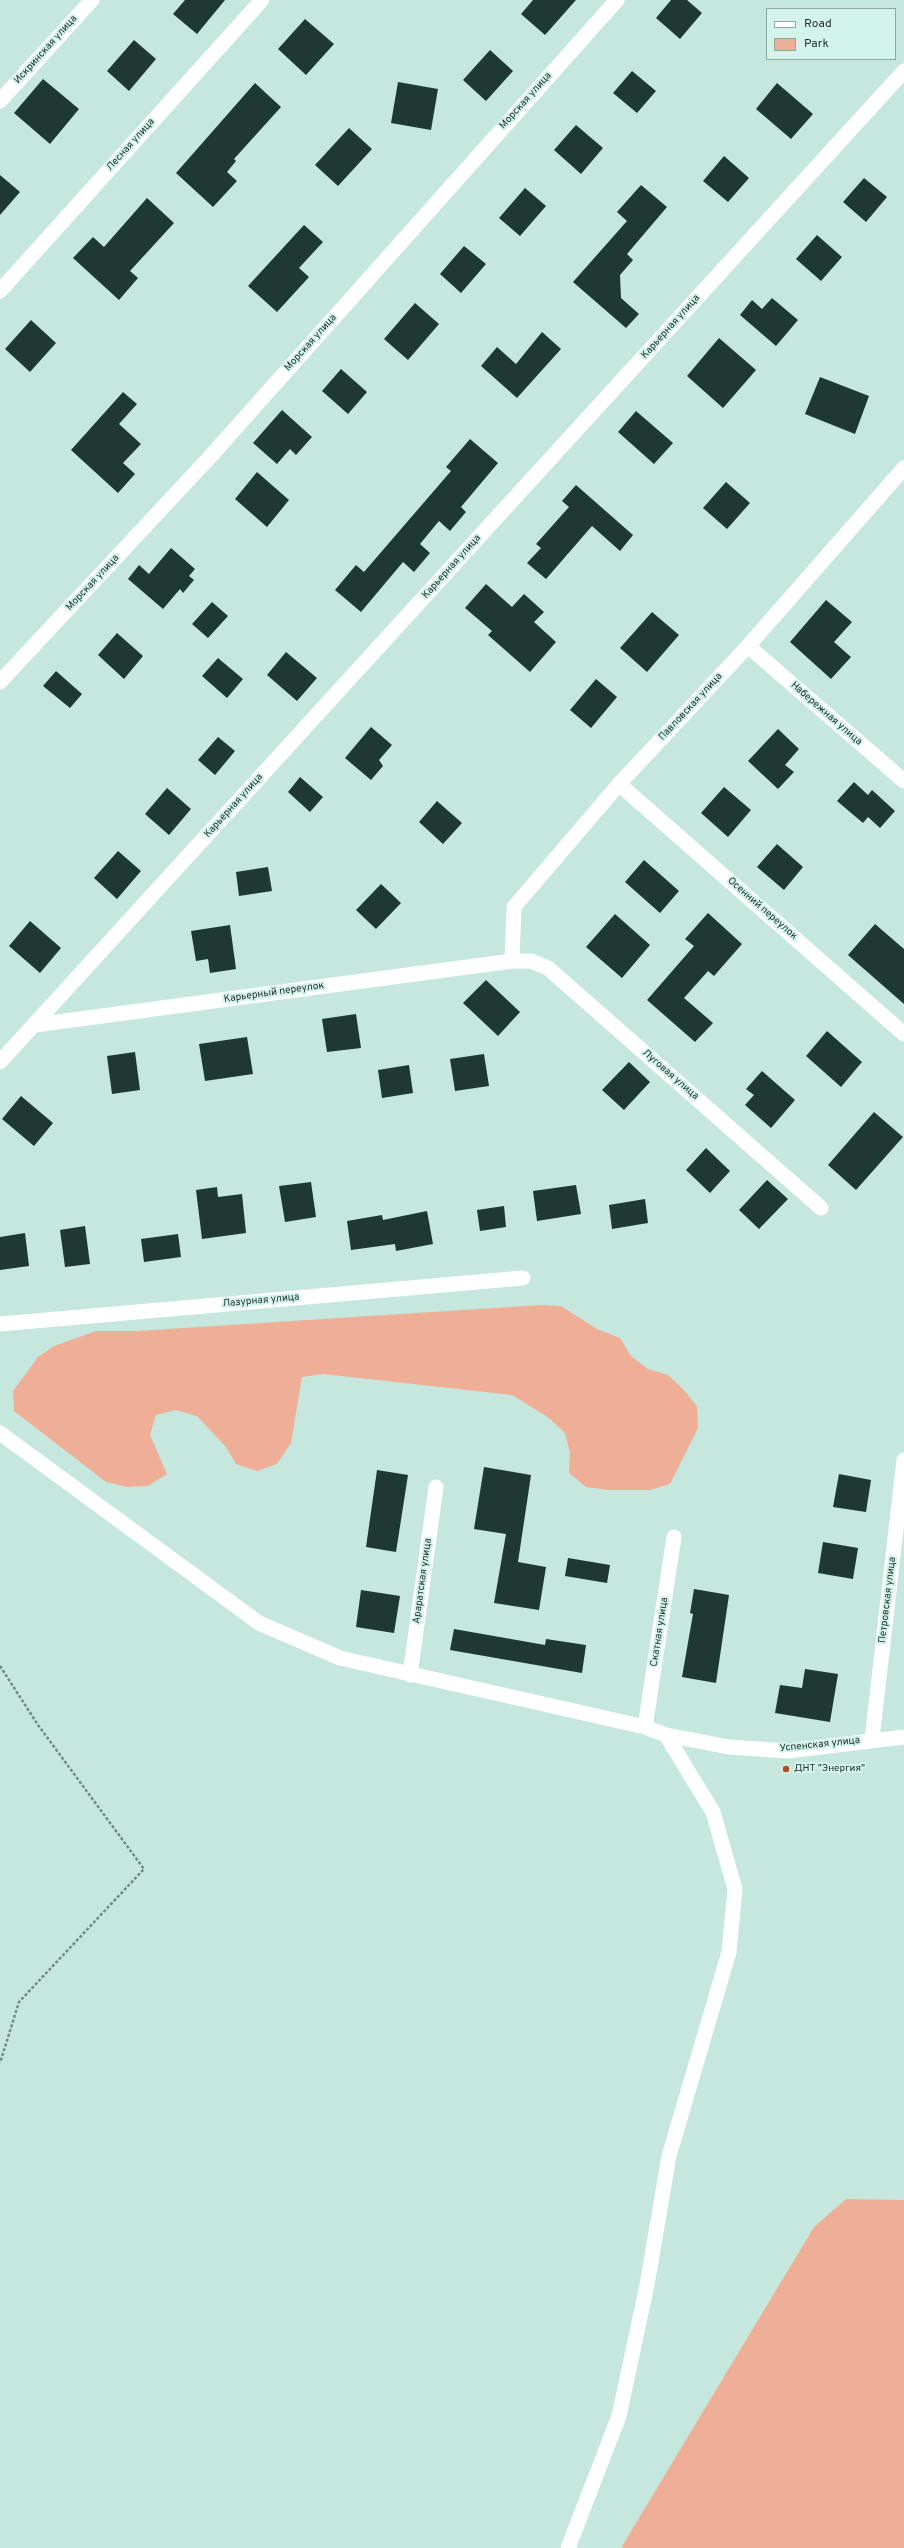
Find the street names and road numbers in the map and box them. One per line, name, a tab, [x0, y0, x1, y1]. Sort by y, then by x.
street label: Искринская улица	[12, 13, 80, 87]
street label: Морская улица	[497, 70, 555, 132]
street label: Лесная улица	[104, 116, 158, 174]
street label: Карьерная улица	[639, 293, 703, 361]
street label: Морская улица	[282, 312, 340, 374]
street label: Карьерная улица	[420, 533, 484, 601]
street label: Морская улица	[64, 553, 122, 613]
street label: Павловская улица	[657, 671, 725, 743]
street label: Набережная улица	[788, 680, 864, 748]
street label: Карьерная улица	[202, 772, 266, 840]
street label: Осенний переулок	[725, 875, 799, 943]
street label: Карьерный переулок	[223, 980, 325, 1006]
street label: Луговая улица	[639, 1047, 701, 1103]
street label: Лазурная улица	[222, 1292, 300, 1310]
street label: Араратская улица	[411, 1537, 435, 1625]
street label: Петровская улица	[877, 1556, 899, 1644]
street label: Скатная улица	[649, 1596, 671, 1668]
street label: Успенская улица	[779, 1735, 861, 1755]

